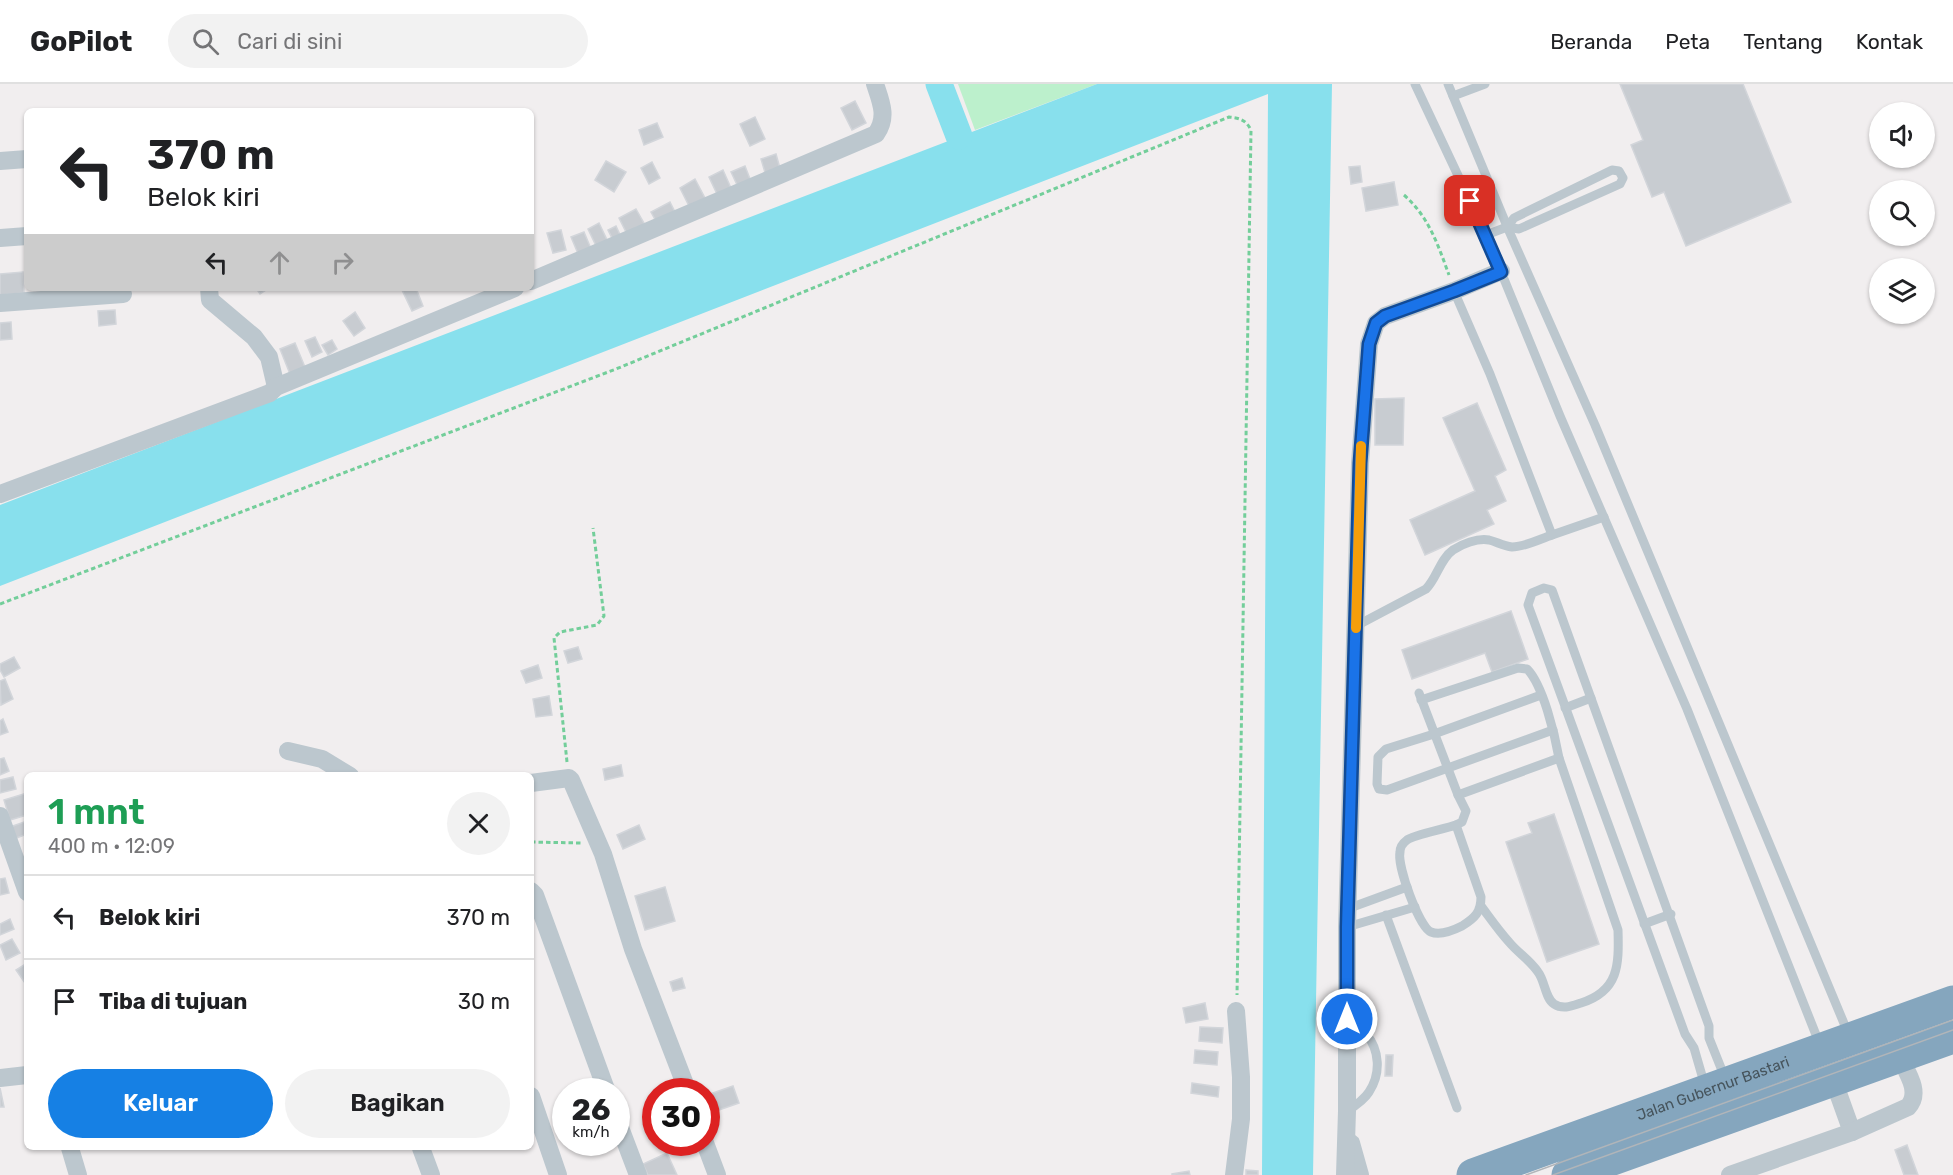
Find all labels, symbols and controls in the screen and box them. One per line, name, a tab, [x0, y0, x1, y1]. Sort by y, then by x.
search box	[168, 14, 588, 68]
text: GoPilot	[30, 25, 132, 58]
icon: search	[189, 25, 222, 58]
text: Cari di sini	[237, 28, 342, 55]
text: Beranda	[1550, 29, 1632, 54]
text: Peta	[1665, 29, 1710, 54]
text: Tentang	[1743, 29, 1823, 54]
text: Kontak	[1856, 29, 1923, 54]
map controls	[1869, 102, 1935, 324]
button: sound	[1869, 102, 1935, 168]
text: 370 m	[147, 130, 275, 180]
icon: left	[48, 132, 126, 210]
pin	[1444, 175, 1495, 226]
button: search	[1869, 180, 1935, 246]
text: Belok kiri	[147, 181, 260, 213]
icon: arrive	[1453, 184, 1486, 217]
icon: left	[200, 246, 233, 279]
icon: ahead	[263, 246, 296, 279]
icon: right	[326, 246, 359, 279]
button: layers	[1869, 258, 1935, 324]
text: 1 mnt	[48, 790, 145, 833]
button: close	[447, 792, 510, 855]
text: 400 m · 12:09	[48, 834, 175, 858]
icon: left	[48, 901, 81, 934]
text: Belok kiri	[99, 904, 200, 931]
text: 370 m	[447, 904, 510, 931]
icon: arrive	[48, 985, 81, 1018]
position arrow	[1315, 987, 1379, 1051]
text: Tiba di tujuan	[99, 988, 247, 1015]
text: 30 m	[458, 988, 510, 1015]
street label: Jalan Gubernur Bastari	[1634, 1053, 1792, 1124]
button: Keluar	[48, 1069, 273, 1138]
button: Bagikan	[285, 1069, 510, 1138]
speed limit sign: 30	[642, 1078, 720, 1156]
text: 26	[571, 1092, 611, 1128]
text: km/h	[572, 1123, 610, 1141]

